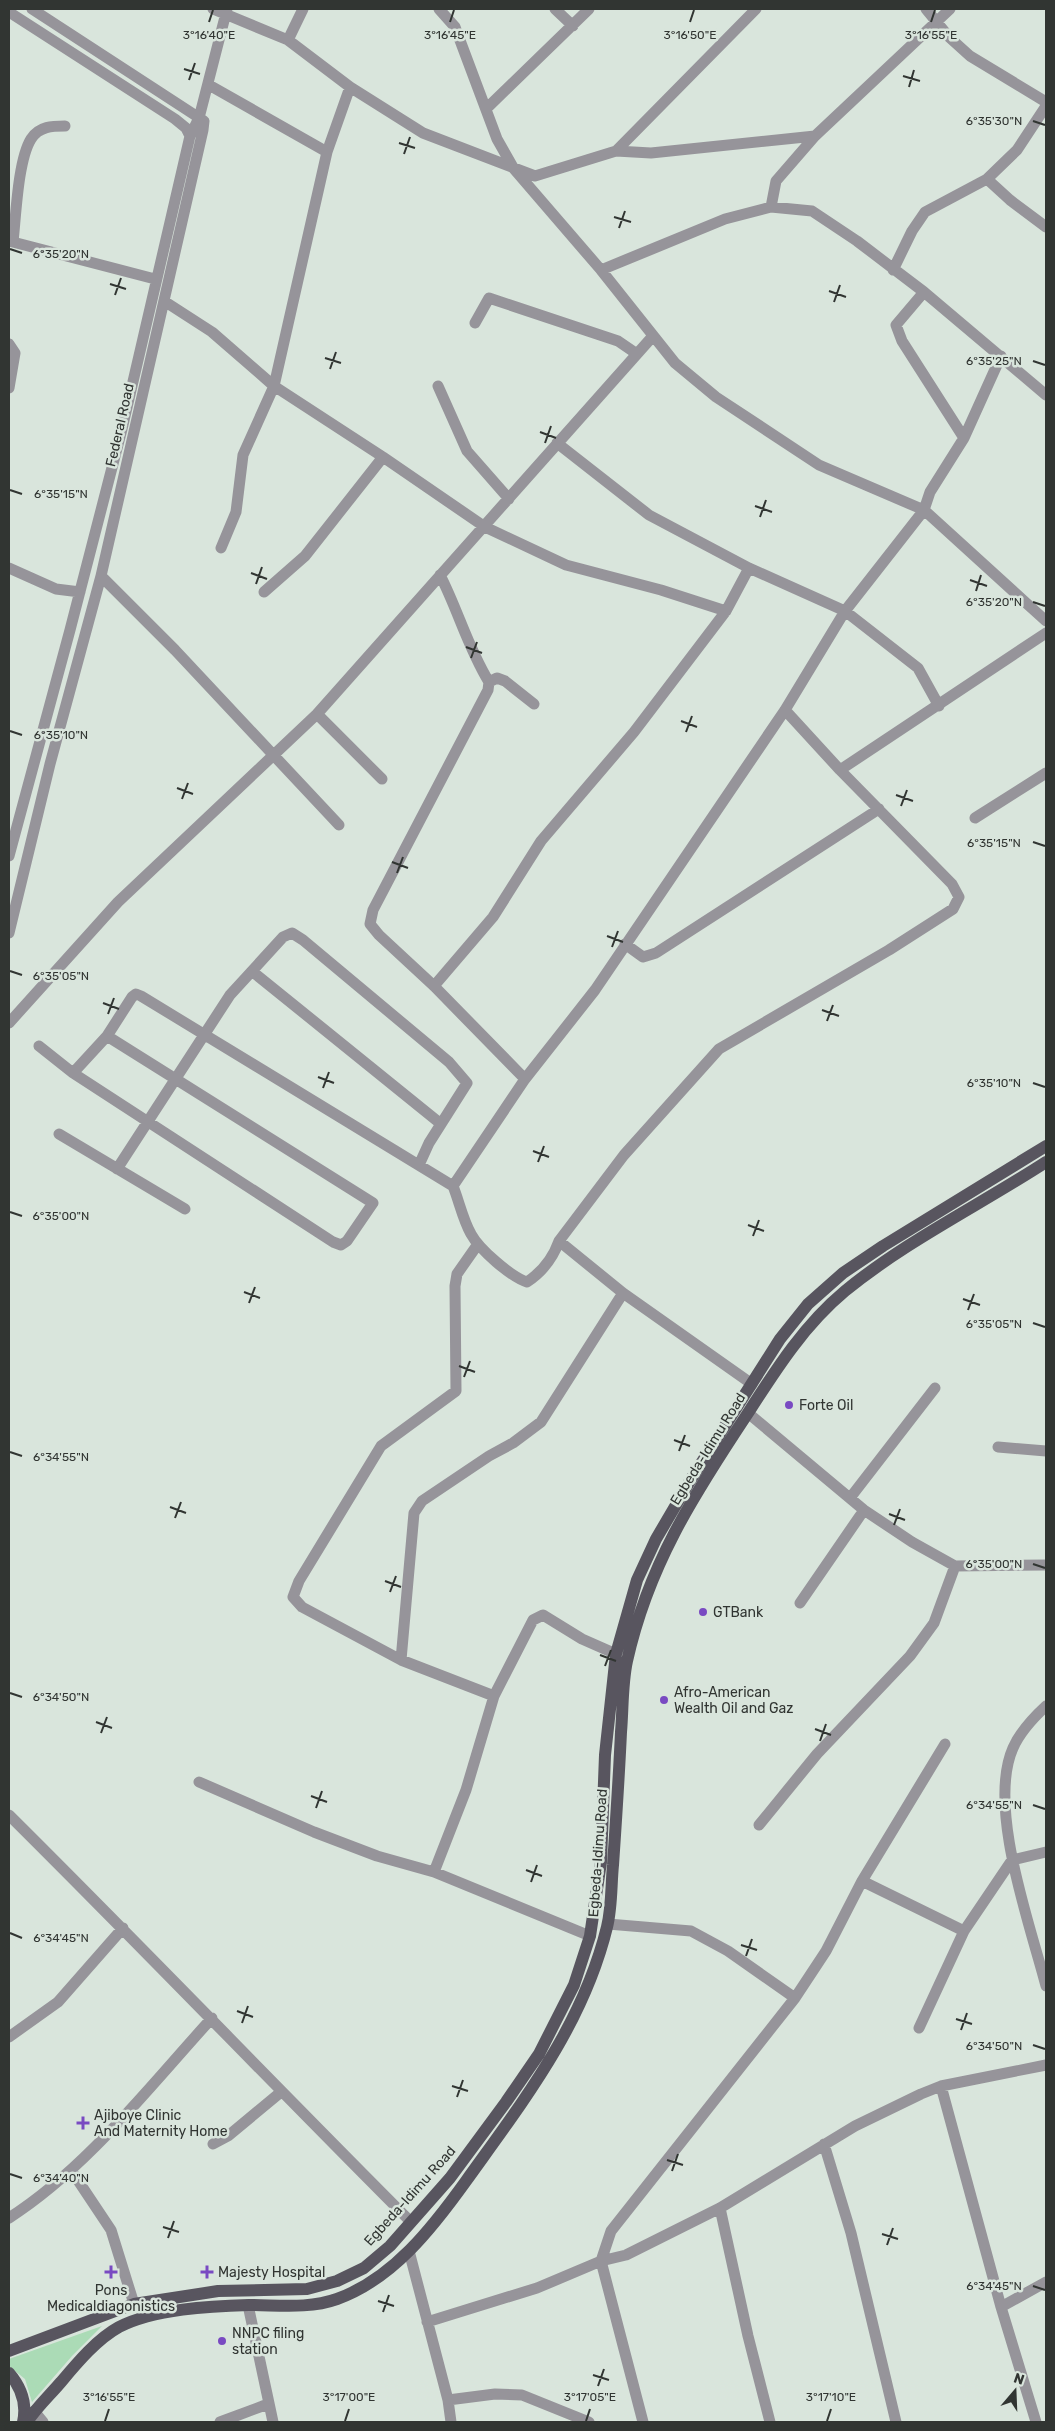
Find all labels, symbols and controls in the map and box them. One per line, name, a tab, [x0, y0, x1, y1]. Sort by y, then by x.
text: 3°16'40"E	[183, 28, 235, 42]
text: 3°16'45"E	[424, 28, 476, 42]
text: 3°16'50"E	[664, 28, 716, 42]
text: 3°16'55"E	[905, 28, 957, 42]
text: 6°35'30"N	[966, 114, 1022, 128]
text: 6°35'20"N	[33, 247, 89, 261]
text: 6°35'25"N	[966, 354, 1022, 368]
street label: Federal Road	[102, 382, 138, 468]
text: 6°35'15"N	[34, 487, 88, 501]
text: 6°35'20"N	[966, 595, 1022, 609]
text: 6°35'10"N	[34, 728, 88, 742]
text: 6°35'15"N	[967, 836, 1021, 850]
text: 6°35'05"N	[33, 969, 89, 983]
text: 6°35'10"N	[967, 1076, 1021, 1090]
text: 6°35'00"N	[33, 1209, 89, 1223]
text: 6°35'05"N	[966, 1317, 1022, 1331]
street label: Egbeda-Idimu Road	[667, 1390, 749, 1508]
place label: Forte Oil	[799, 1397, 853, 1414]
marker: Forte Oil	[783, 1399, 795, 1411]
text: 6°34'55"N	[33, 1450, 89, 1464]
text: 6°35'00"N	[966, 1557, 1022, 1571]
place label: GTBank	[713, 1604, 764, 1621]
marker: GTBank	[697, 1606, 709, 1618]
place label: Afro-American Wealth Oil and Gaz	[674, 1684, 793, 1717]
text: 6°34'50"N	[33, 1690, 89, 1704]
marker: Afro-American Wealth Oil and Gaz	[658, 1694, 670, 1706]
street label: Egbeda-Idimu Road	[585, 1788, 611, 1918]
text: 6°34'55"N	[966, 1798, 1022, 1812]
text: 6°34'45"N	[33, 1931, 89, 1945]
text: 6°34'50"N	[966, 2039, 1022, 2053]
place label: Ajiboye Clinic And Maternity Home	[94, 2107, 228, 2140]
marker: Ajiboye Clinic And Maternity Home	[76, 2116, 90, 2130]
street label: Egbeda-Idimu Road	[361, 2142, 459, 2250]
text: 6°34'40"N	[33, 2171, 89, 2185]
place label: Majesty Hospital	[218, 2264, 325, 2281]
marker: Pons Medicaldiagonistics	[104, 2265, 118, 2279]
marker: Majesty Hospital	[200, 2265, 214, 2279]
text: 6°34'45"N	[966, 2279, 1022, 2293]
place label: Pons Medicaldiagonistics	[47, 2282, 175, 2315]
place label: NNPC filing station	[232, 2325, 304, 2358]
marker: NNPC filing station	[216, 2335, 228, 2347]
north arrow	[990, 2366, 1040, 2416]
text: N	[1012, 2370, 1027, 2389]
text: 3°16'55"E	[83, 2390, 135, 2404]
text: 3°17'00"E	[323, 2390, 375, 2404]
text: 3°17'05"E	[564, 2390, 616, 2404]
text: 3°17'10"E	[806, 2390, 856, 2404]

